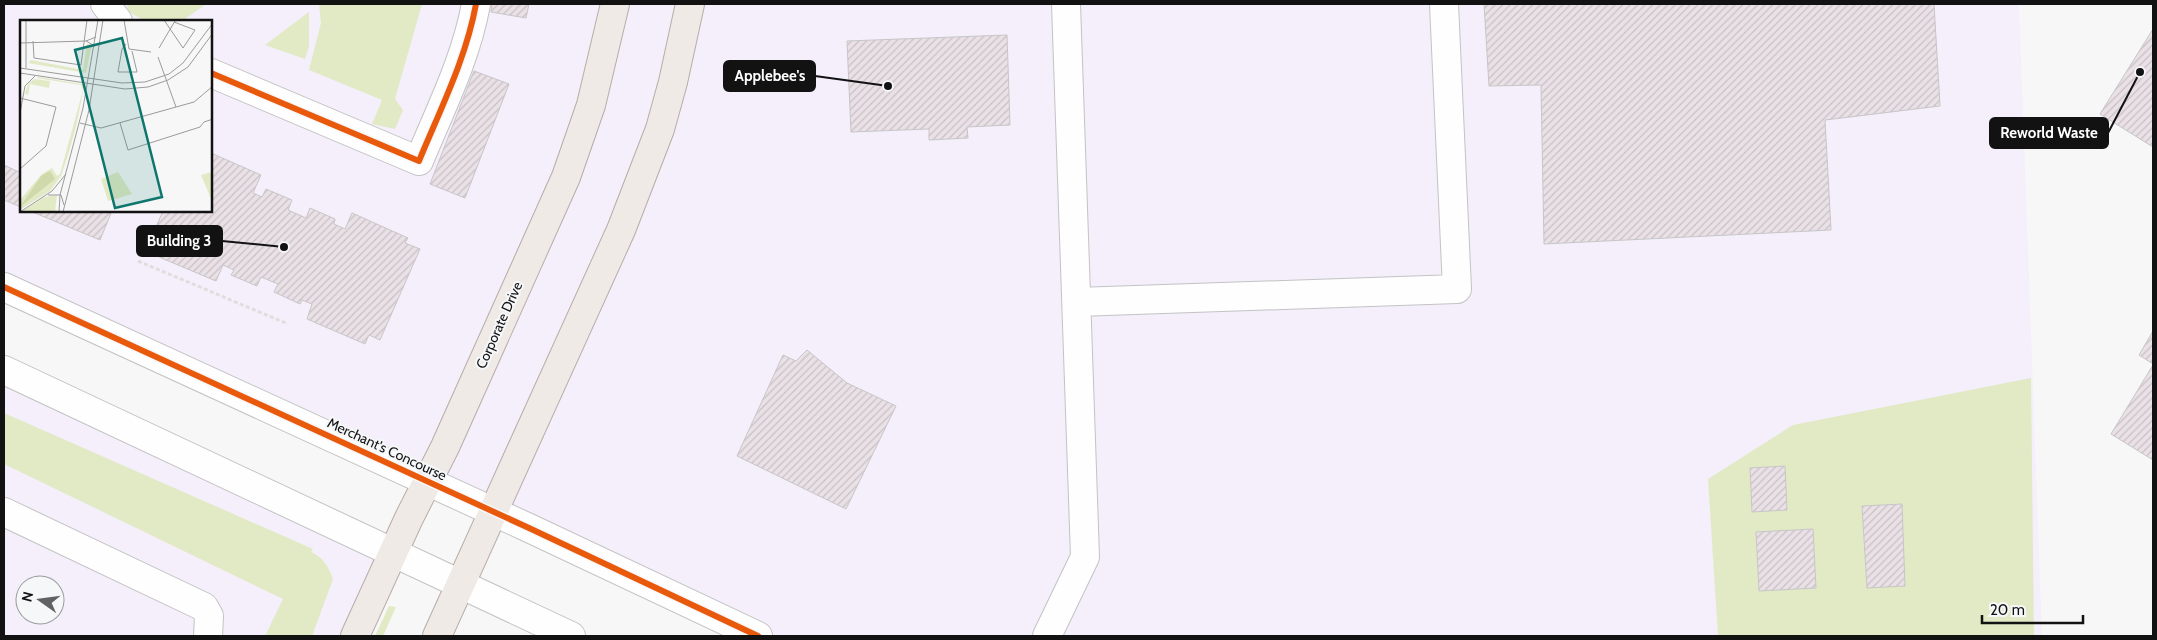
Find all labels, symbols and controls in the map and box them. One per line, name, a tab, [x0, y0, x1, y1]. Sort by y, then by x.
inset map	[20, 20, 212, 212]
callout: Applebee's	[724, 61, 815, 91]
text: Applebee's	[735, 67, 805, 85]
callout: Reworld Waste	[1990, 118, 2108, 148]
text: Reworld Waste	[2000, 124, 2098, 142]
callout: Building 3	[137, 226, 222, 256]
text: Building 3	[147, 232, 211, 250]
street label: Corporate Drive	[472, 279, 526, 371]
street label: Merchant's Concourse	[324, 413, 450, 485]
north arrow	[15, 575, 65, 625]
text: N	[17, 590, 37, 604]
scale bar	[1982, 592, 2083, 624]
text: 20 m	[1990, 601, 2025, 619]

